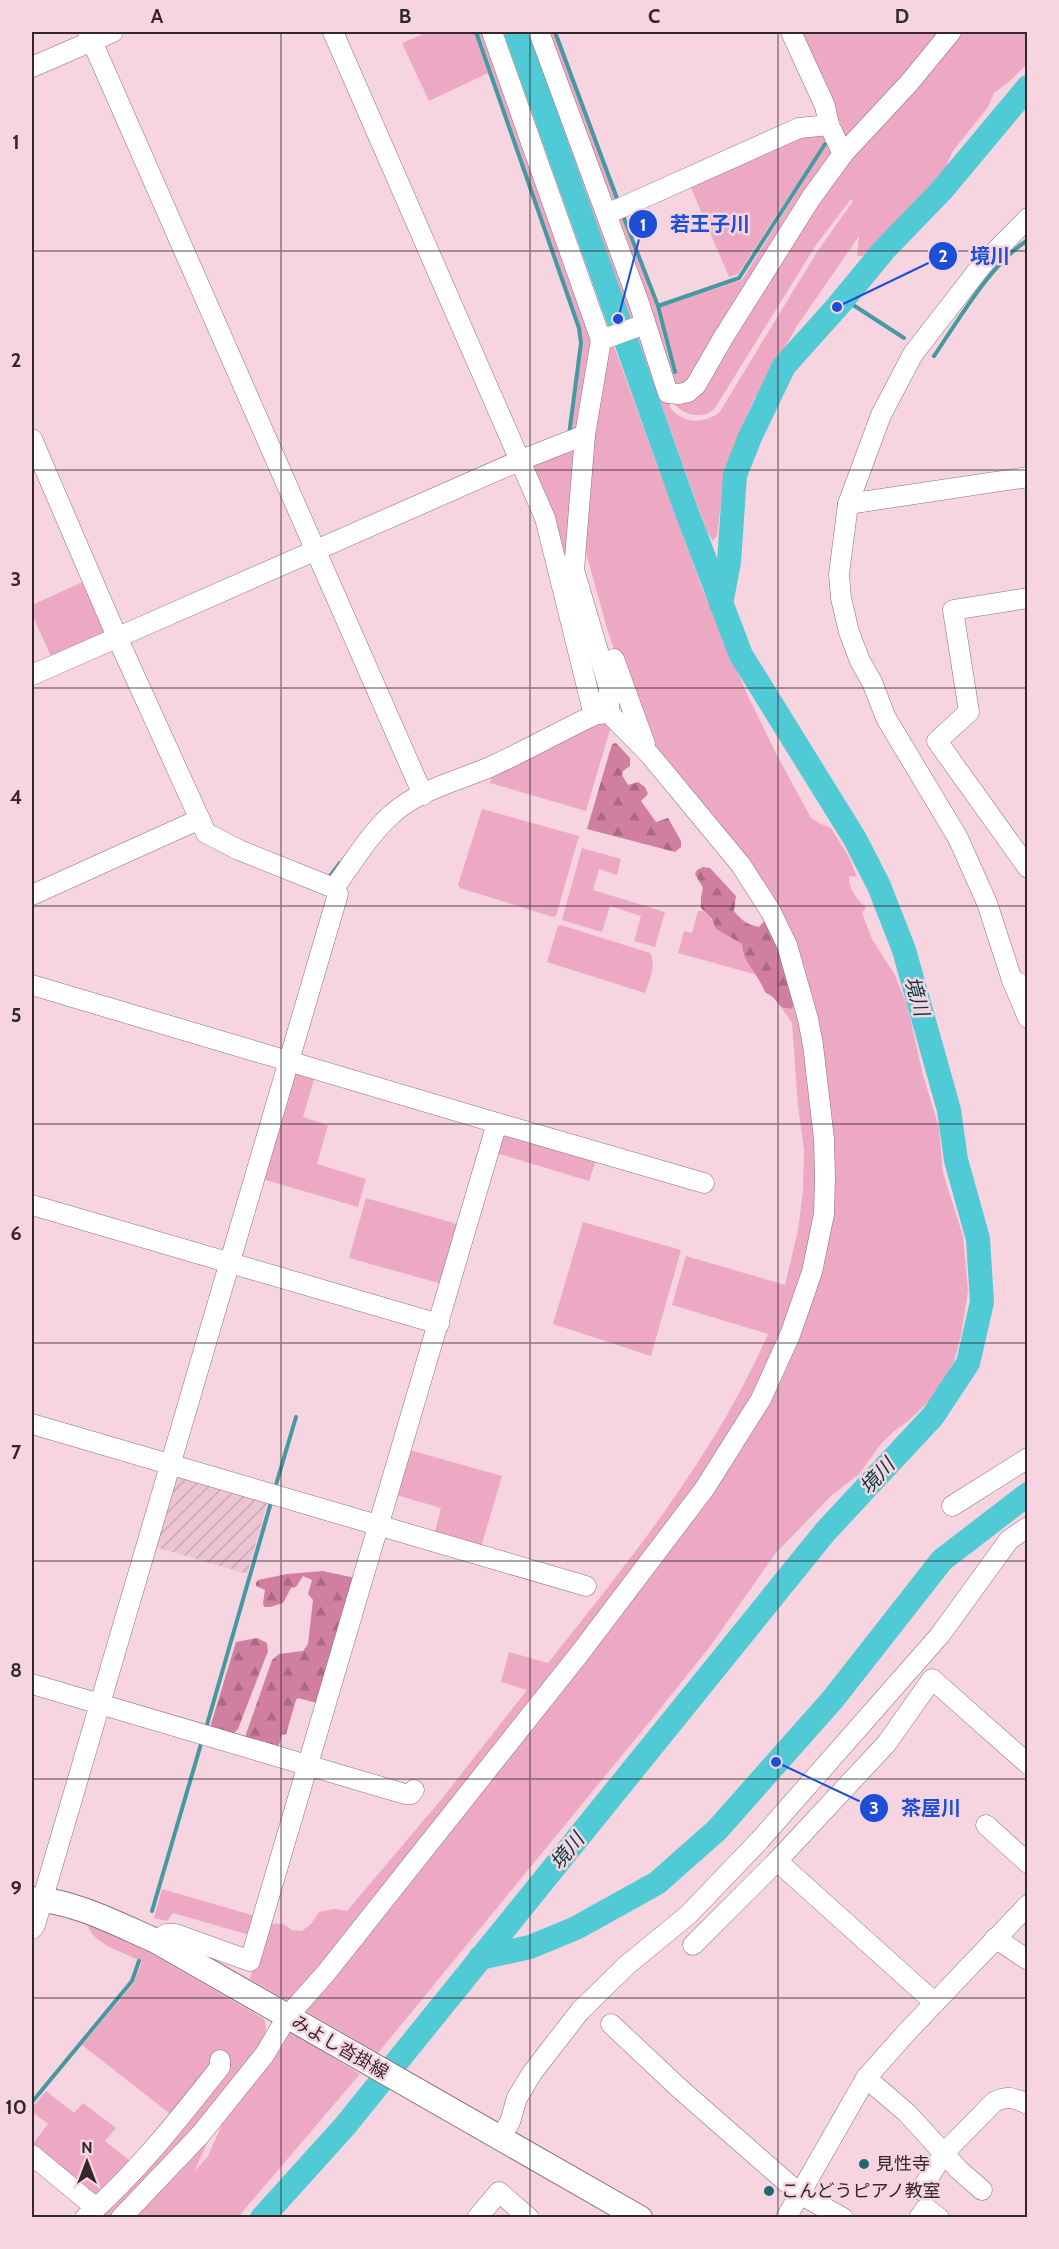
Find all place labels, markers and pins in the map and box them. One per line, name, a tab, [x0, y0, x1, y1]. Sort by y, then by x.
callout: 若王子川	[628, 205, 762, 243]
callout: 境川	[928, 237, 1022, 275]
callout: 茶屋川	[859, 1789, 973, 1827]
place label: 見性寺	[876, 2153, 930, 2175]
marker: 見性寺	[857, 2157, 871, 2171]
place label: こんどうピアノ教室	[781, 2180, 941, 2202]
marker: こんどうピアノ教室	[762, 2184, 776, 2198]

